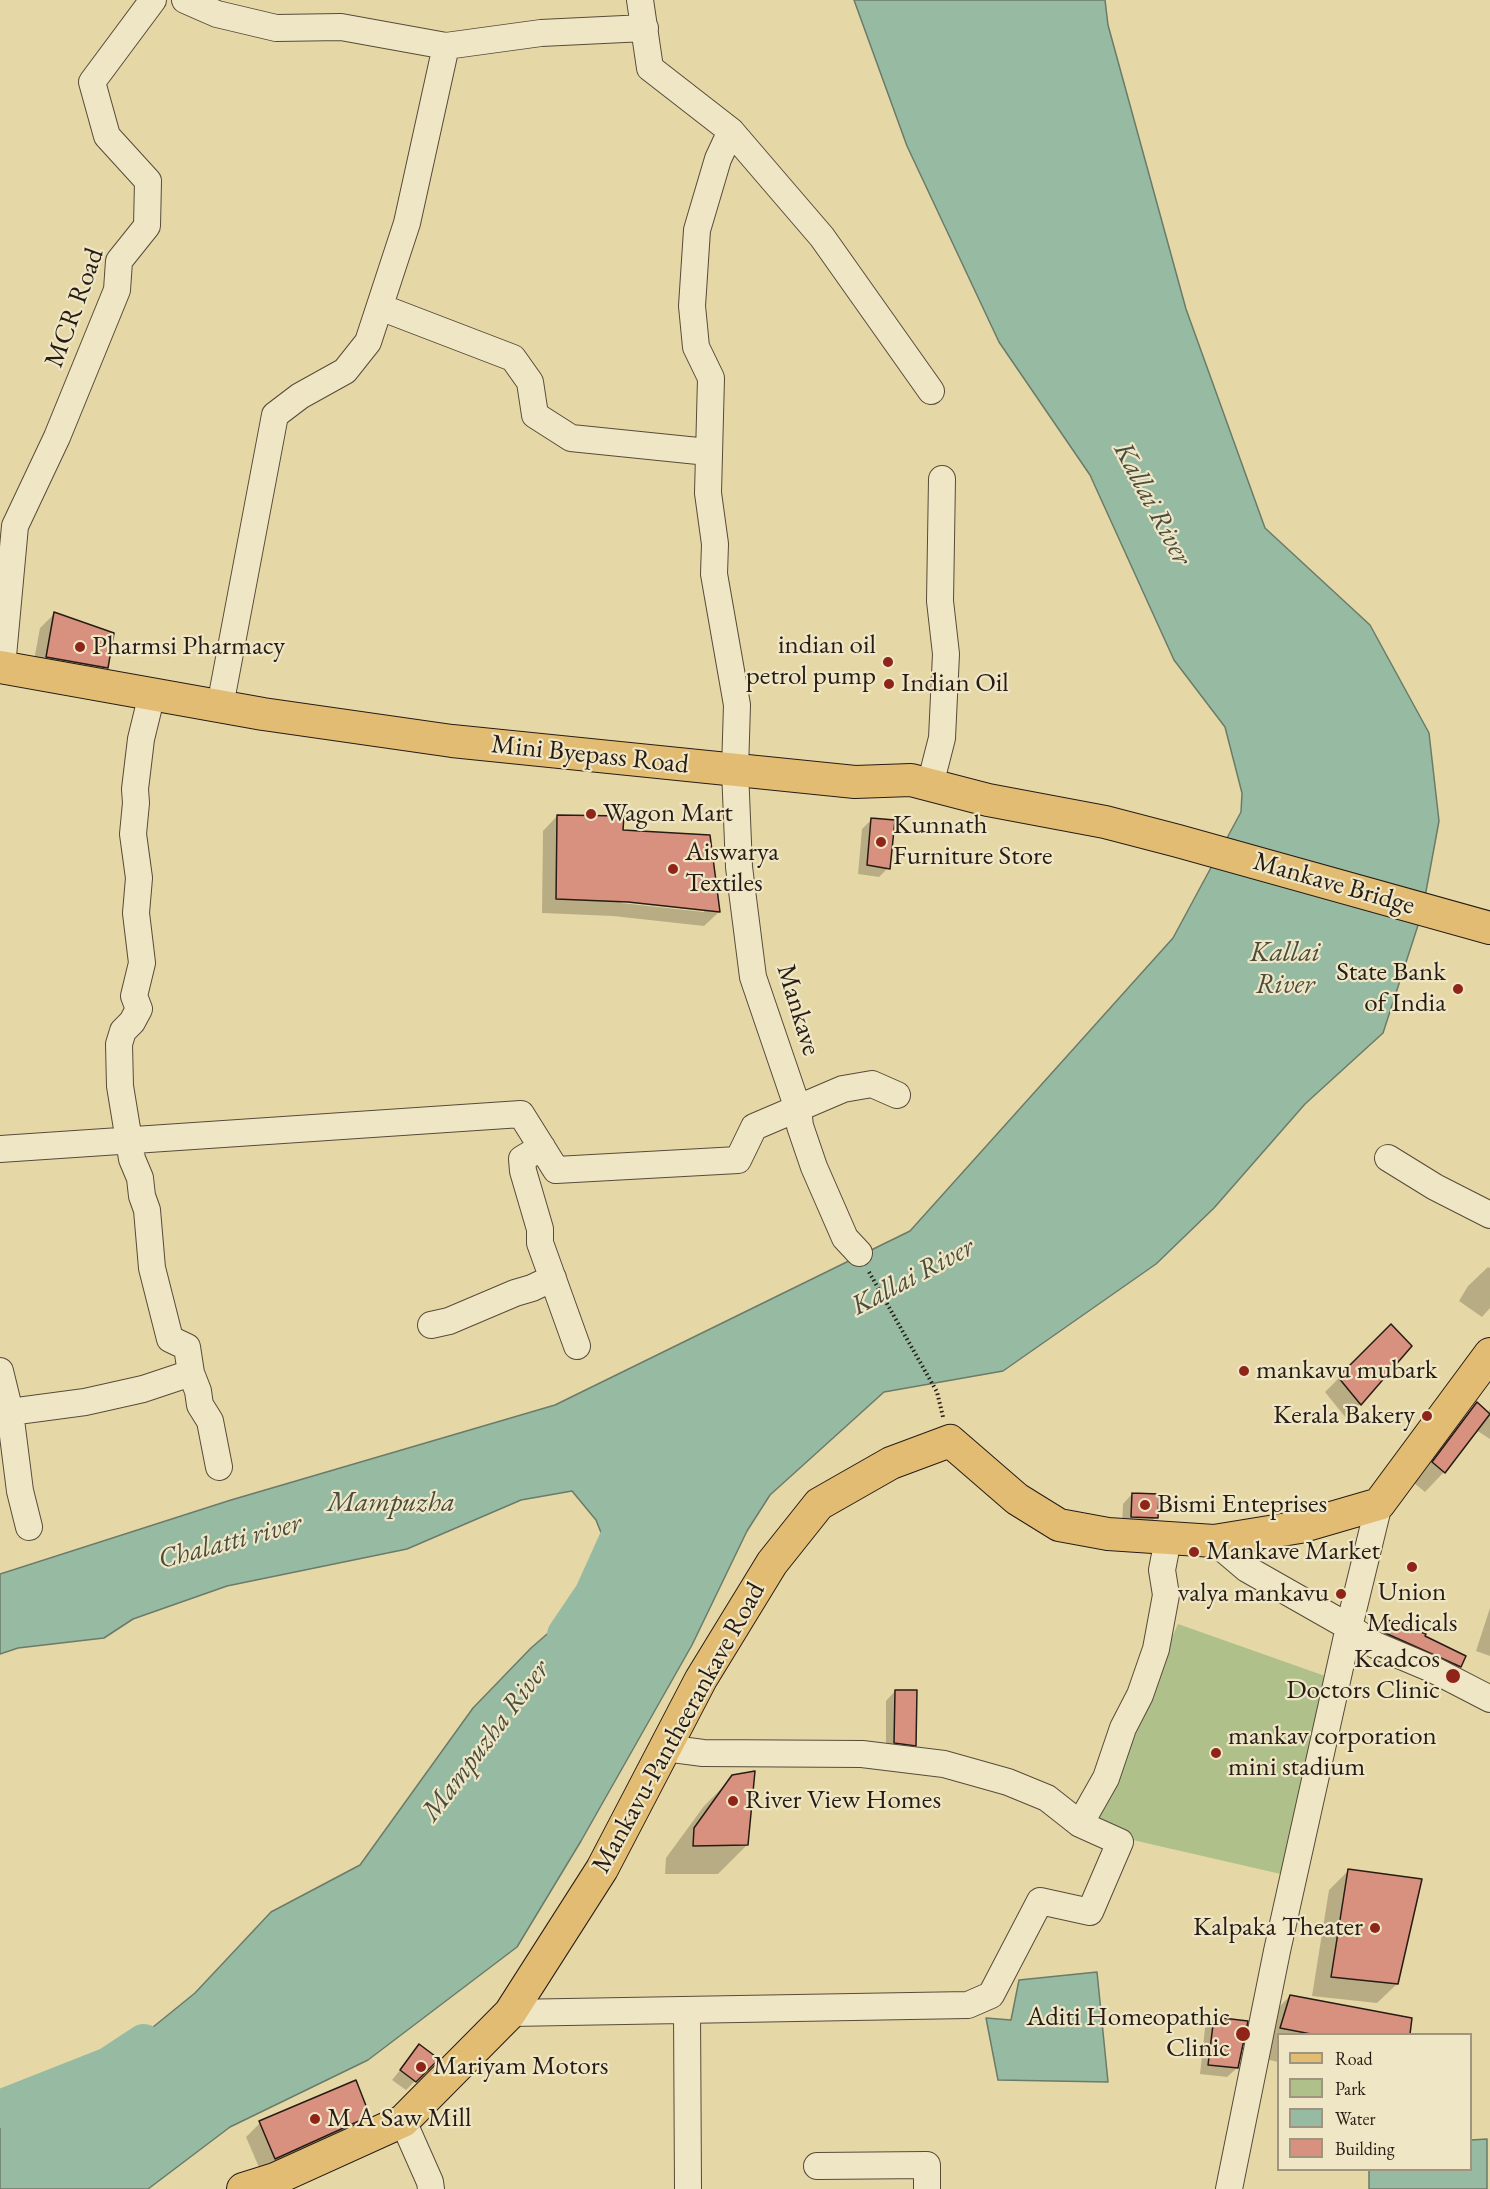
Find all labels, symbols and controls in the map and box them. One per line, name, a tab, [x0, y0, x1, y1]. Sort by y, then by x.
street label: MCR Road	[38, 244, 112, 372]
water label: Kallai River	[1106, 437, 1198, 571]
place label: indian oil petrol pump	[746, 630, 876, 693]
place label: Pharmsi Pharmacy	[92, 631, 285, 663]
marker: Pharmsi Pharmacy	[73, 640, 87, 654]
marker: indian oil petrol pump	[881, 655, 895, 669]
place label: Indian Oil	[901, 668, 1009, 700]
marker: Indian Oil	[882, 677, 896, 691]
street label: Mini Byepass Road	[490, 729, 690, 781]
place label: Wagon Mart	[603, 798, 733, 830]
marker: Wagon Mart	[584, 807, 598, 821]
place label: Kunnath Furniture Store	[893, 810, 1053, 873]
marker: Kunnath Furniture Store	[874, 835, 888, 849]
place label: Aiswarya Textiles	[685, 837, 779, 900]
street label: Mankave Bridge	[1250, 846, 1418, 922]
marker: Aiswarya Textiles	[666, 862, 680, 876]
water label: Kallai River	[1250, 936, 1320, 1002]
place label: State Bank of India	[1336, 957, 1446, 1020]
street label: Mankave	[769, 961, 827, 1059]
marker: State Bank of India	[1451, 982, 1465, 996]
water label: Kallai River	[846, 1231, 980, 1323]
place label: mankavu mubark	[1256, 1355, 1437, 1387]
marker: mankavu mubark	[1237, 1364, 1251, 1378]
place label: Kerala Bakery	[1273, 1400, 1415, 1432]
marker: Kerala Bakery	[1420, 1409, 1434, 1423]
water label: Mampuzha	[327, 1486, 455, 1520]
place label: Bismi Enteprises	[1157, 1489, 1327, 1521]
marker: Bismi Enteprises	[1138, 1498, 1152, 1512]
water label: Chalatti river	[155, 1507, 305, 1577]
place label: Mankave Market	[1206, 1536, 1380, 1568]
marker: Mankave Market	[1187, 1545, 1201, 1559]
marker: Union Medicals	[1405, 1560, 1419, 1574]
street label: Mankavu-Pantheerankave Road	[585, 1577, 773, 1879]
place label: Union Medicals	[1367, 1577, 1457, 1640]
place label: valya mankavu	[1178, 1578, 1329, 1610]
marker: valya mankavu	[1334, 1587, 1348, 1601]
place label: Kcadcos Doctors Clinic	[1286, 1644, 1440, 1707]
water label: Mampuzha River	[415, 1654, 557, 1828]
marker: Kcadcos Doctors Clinic	[1444, 1667, 1462, 1685]
place label: mankav corporation mini stadium	[1228, 1721, 1437, 1784]
marker: mankav corporation mini stadium	[1209, 1746, 1223, 1760]
place label: River View Homes	[745, 1785, 941, 1817]
marker: River View Homes	[726, 1794, 740, 1808]
place label: Kalpaka Theater	[1193, 1912, 1363, 1944]
marker: Kalpaka Theater	[1368, 1921, 1382, 1935]
place label: Aditi Homeopathic Clinic	[1026, 2002, 1230, 2065]
marker: Aditi Homeopathic Clinic	[1234, 2025, 1252, 2043]
legend	[1277, 2033, 1472, 2171]
text: Road	[1335, 2047, 1373, 2070]
place label: Mariyam Motors	[433, 2051, 609, 2083]
marker: Mariyam Motors	[414, 2060, 428, 2074]
text: Park	[1335, 2077, 1366, 2100]
place label: M A Saw Mill	[327, 2103, 471, 2135]
text: Water	[1335, 2107, 1376, 2130]
marker: M A Saw Mill	[308, 2112, 322, 2126]
text: Building	[1335, 2137, 1395, 2160]

